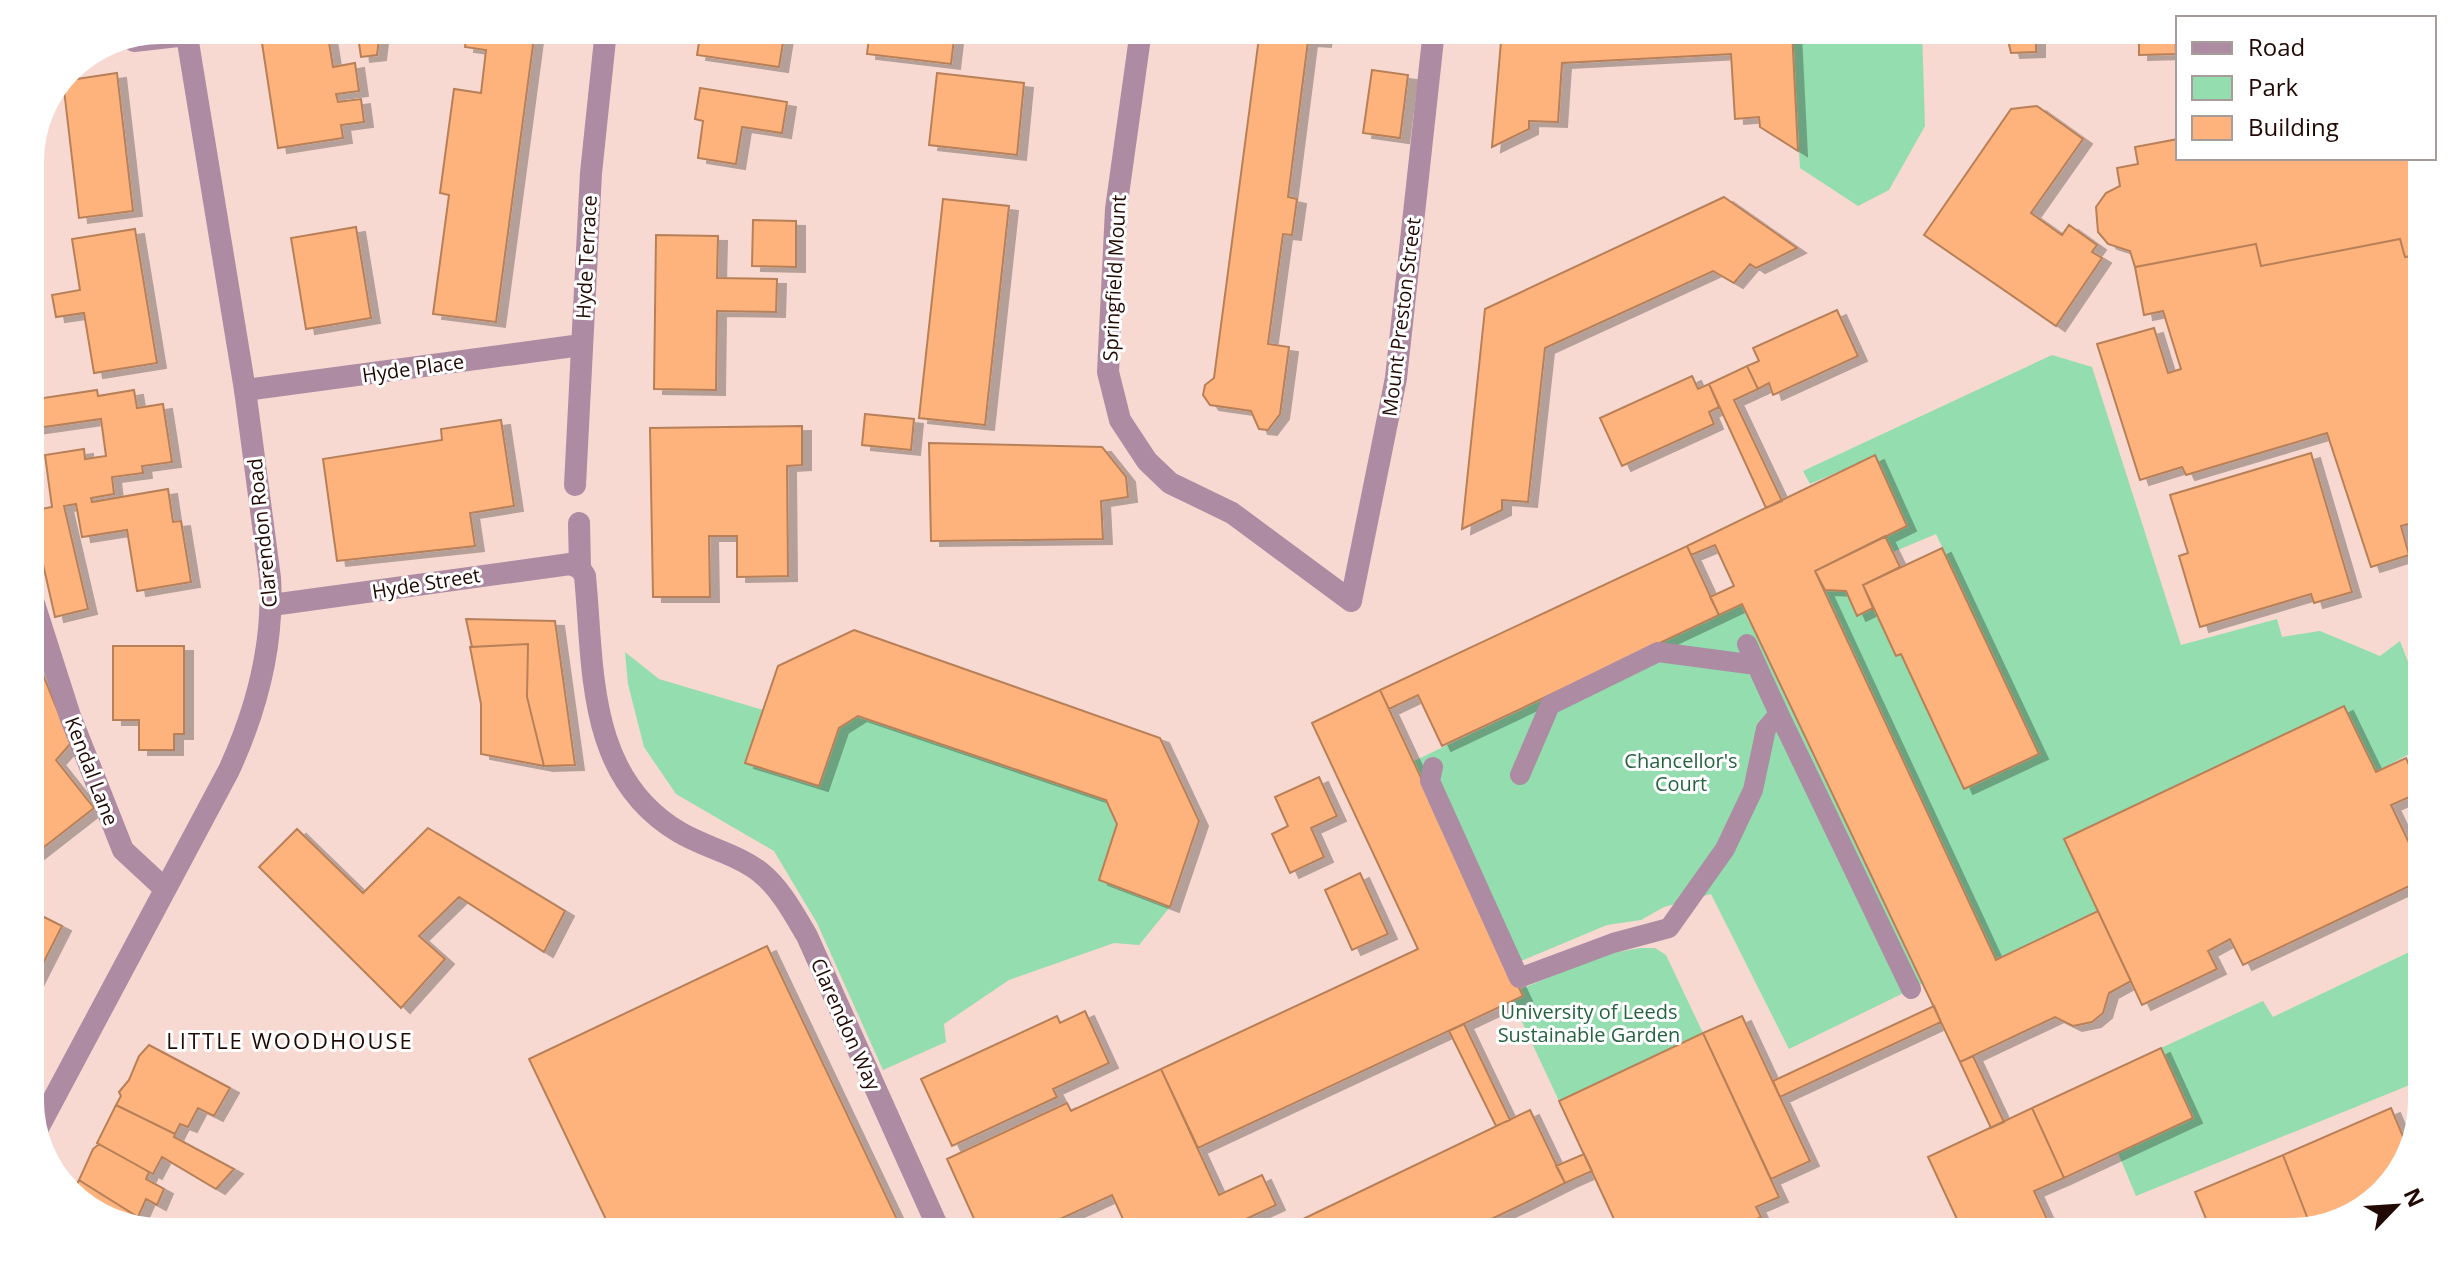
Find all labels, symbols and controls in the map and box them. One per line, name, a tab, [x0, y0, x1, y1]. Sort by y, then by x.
legend	[2176, 16, 2436, 160]
text: Road	[2248, 30, 2305, 63]
text: Park	[2248, 70, 2299, 103]
text: Building	[2248, 110, 2339, 143]
street label: Hyde Terrace	[569, 194, 603, 320]
street label: Springfield Mount	[1096, 194, 1132, 362]
street label: Mount Preston Street	[1375, 216, 1427, 418]
street label: Hyde Place	[360, 348, 466, 388]
street label: Clarendon Road	[241, 457, 283, 609]
street label: Hyde Street	[370, 561, 482, 605]
street label: Kendal Lane	[59, 713, 125, 829]
park label: Chancellor's Court	[1624, 747, 1738, 797]
street label: Clarendon Way	[805, 954, 888, 1095]
park label: University of Leeds Sustainable Garden	[1498, 998, 1680, 1048]
district label: LITTLE WOODHOUSE	[166, 1025, 414, 1055]
north arrow	[2356, 1166, 2436, 1246]
text: N	[2398, 1183, 2432, 1212]

